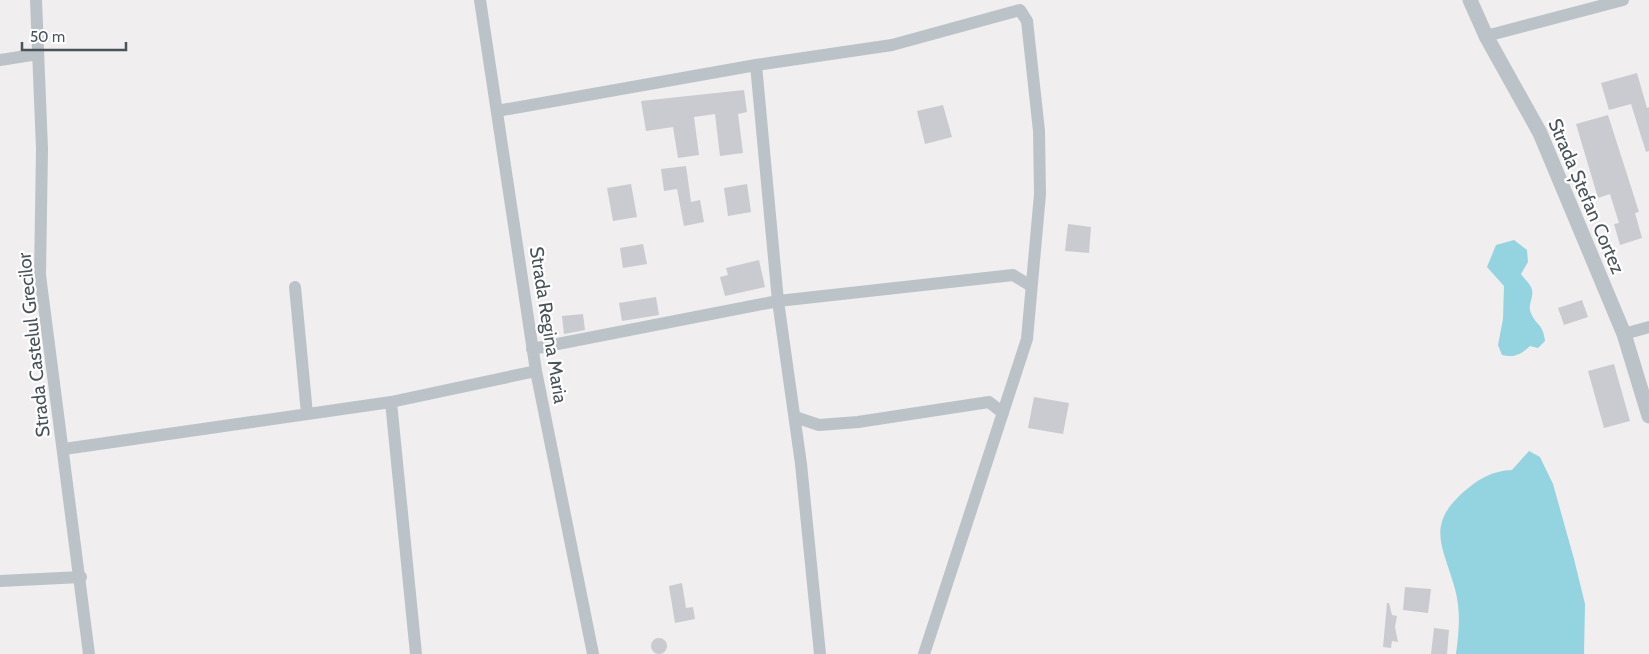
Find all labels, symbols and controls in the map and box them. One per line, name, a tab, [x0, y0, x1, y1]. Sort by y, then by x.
scale bar	[22, 20, 126, 52]
text: 50 m	[30, 28, 65, 46]
street label: Strada Ștefan Cortez	[1543, 115, 1630, 278]
street label: Strada Regina Maria	[525, 245, 572, 405]
street label: Strada Castelul Grecilor	[12, 251, 55, 439]

